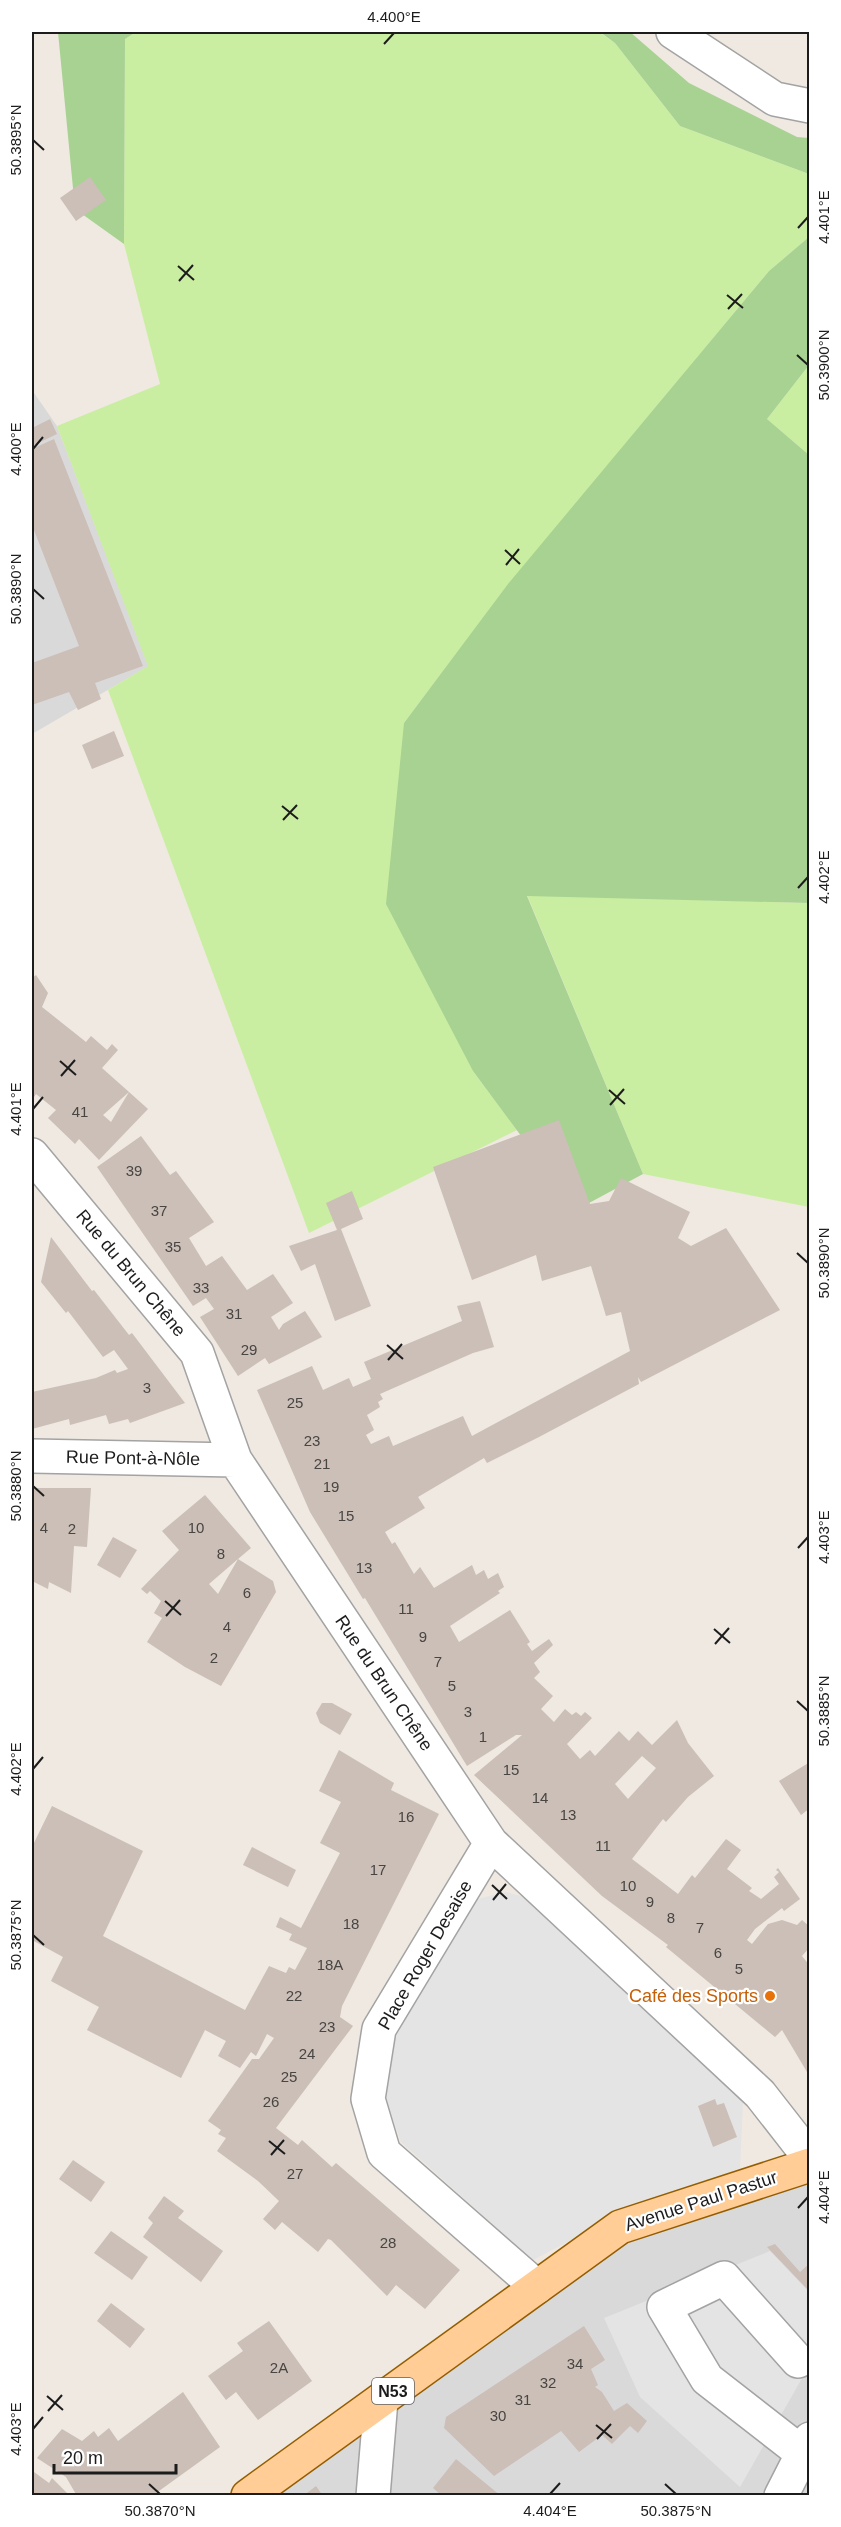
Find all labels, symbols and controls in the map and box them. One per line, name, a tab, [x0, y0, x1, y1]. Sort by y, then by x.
text: 4.400°E	[367, 8, 421, 25]
text: 50.3895°N	[7, 104, 24, 176]
text: 4.401°E	[815, 190, 832, 244]
text: 50.3900°N	[815, 329, 832, 401]
text: 4.400°E	[7, 422, 24, 476]
text: 50.3890°N	[7, 553, 24, 625]
text: 4.402°E	[815, 850, 832, 904]
text: 4.401°E	[7, 1082, 24, 1136]
house number: 41	[72, 1103, 88, 1120]
house number: 39	[126, 1162, 142, 1179]
house number: 37	[151, 1202, 167, 1219]
street label: Rue du Brun Chêne	[72, 1206, 190, 1340]
text: 50.3890°N	[815, 1227, 832, 1299]
house number: 35	[165, 1238, 181, 1255]
house number: 33	[193, 1279, 209, 1296]
house number: 31	[226, 1305, 242, 1322]
house number: 29	[241, 1341, 257, 1358]
house number: 3	[143, 1379, 151, 1396]
house number: 25	[287, 1394, 303, 1411]
house number: 23	[304, 1432, 320, 1449]
street label: Rue Pont-à-Nôle	[66, 1447, 200, 1469]
text: 50.3880°N	[7, 1450, 24, 1522]
house number: 21	[314, 1455, 330, 1472]
house number: 19	[323, 1478, 339, 1495]
house number: 15	[338, 1507, 354, 1524]
text: 4.403°E	[815, 1510, 832, 1564]
house number: 4	[40, 1519, 48, 1536]
house number: 10	[188, 1519, 204, 1536]
house number: 2	[68, 1520, 76, 1537]
house number: 8	[217, 1545, 225, 1562]
house number: 13	[356, 1559, 372, 1576]
house number: 6	[243, 1584, 251, 1601]
house number: 11	[398, 1600, 414, 1617]
street label: Rue du Brun Chêne	[331, 1611, 437, 1755]
house number: 4	[223, 1618, 231, 1635]
house number: 9	[419, 1628, 427, 1645]
house number: 2	[210, 1649, 218, 1666]
house number: 7	[434, 1653, 442, 1670]
text: 50.3885°N	[815, 1675, 832, 1747]
house number: 5	[448, 1677, 456, 1694]
house number: 3	[464, 1703, 472, 1720]
house number: 1	[479, 1728, 487, 1745]
text: 4.402°E	[7, 1742, 24, 1796]
house number: 15	[503, 1761, 519, 1778]
house number: 14	[532, 1789, 548, 1806]
house number: 13	[560, 1806, 576, 1823]
house number: 16	[398, 1808, 414, 1825]
house number: 11	[595, 1837, 611, 1854]
house number: 17	[370, 1861, 386, 1878]
street label: Place Roger Desaise	[374, 1877, 476, 2033]
house number: 10	[620, 1877, 636, 1894]
house number: 9	[646, 1893, 654, 1910]
text: 50.3875°N	[7, 1899, 24, 1971]
house number: 8	[667, 1909, 675, 1926]
house number: 18	[343, 1915, 359, 1932]
house number: 7	[696, 1919, 704, 1936]
house number: 6	[714, 1944, 722, 1961]
house number: 18A	[317, 1956, 343, 1973]
house number: 5	[735, 1960, 743, 1977]
place label: Café des Sports	[629, 1986, 758, 2006]
house number: 22	[286, 1987, 302, 2004]
marker: Café des Sports	[763, 1989, 777, 2003]
house number: 23	[319, 2018, 335, 2035]
house number: 24	[299, 2045, 315, 2062]
house number: 25	[281, 2068, 297, 2085]
house number: 26	[263, 2093, 279, 2110]
house number: 27	[287, 2165, 303, 2182]
street label: Avenue Paul Pastur	[622, 2167, 780, 2235]
text: 4.404°E	[815, 2170, 832, 2224]
house number: 28	[380, 2234, 396, 2251]
house number: 34	[567, 2355, 583, 2372]
house number: 2A	[270, 2359, 288, 2376]
house number: 32	[540, 2374, 556, 2391]
road number: N53	[372, 2378, 414, 2404]
house number: 31	[515, 2391, 531, 2408]
text: 4.403°E	[7, 2402, 24, 2456]
house number: 30	[490, 2407, 506, 2424]
scale bar	[54, 2437, 176, 2475]
text: 20 m	[63, 2448, 103, 2468]
text: 50.3870°N	[124, 2502, 196, 2519]
text: 4.404°E	[523, 2502, 577, 2519]
text: 50.3875°N	[640, 2502, 712, 2519]

